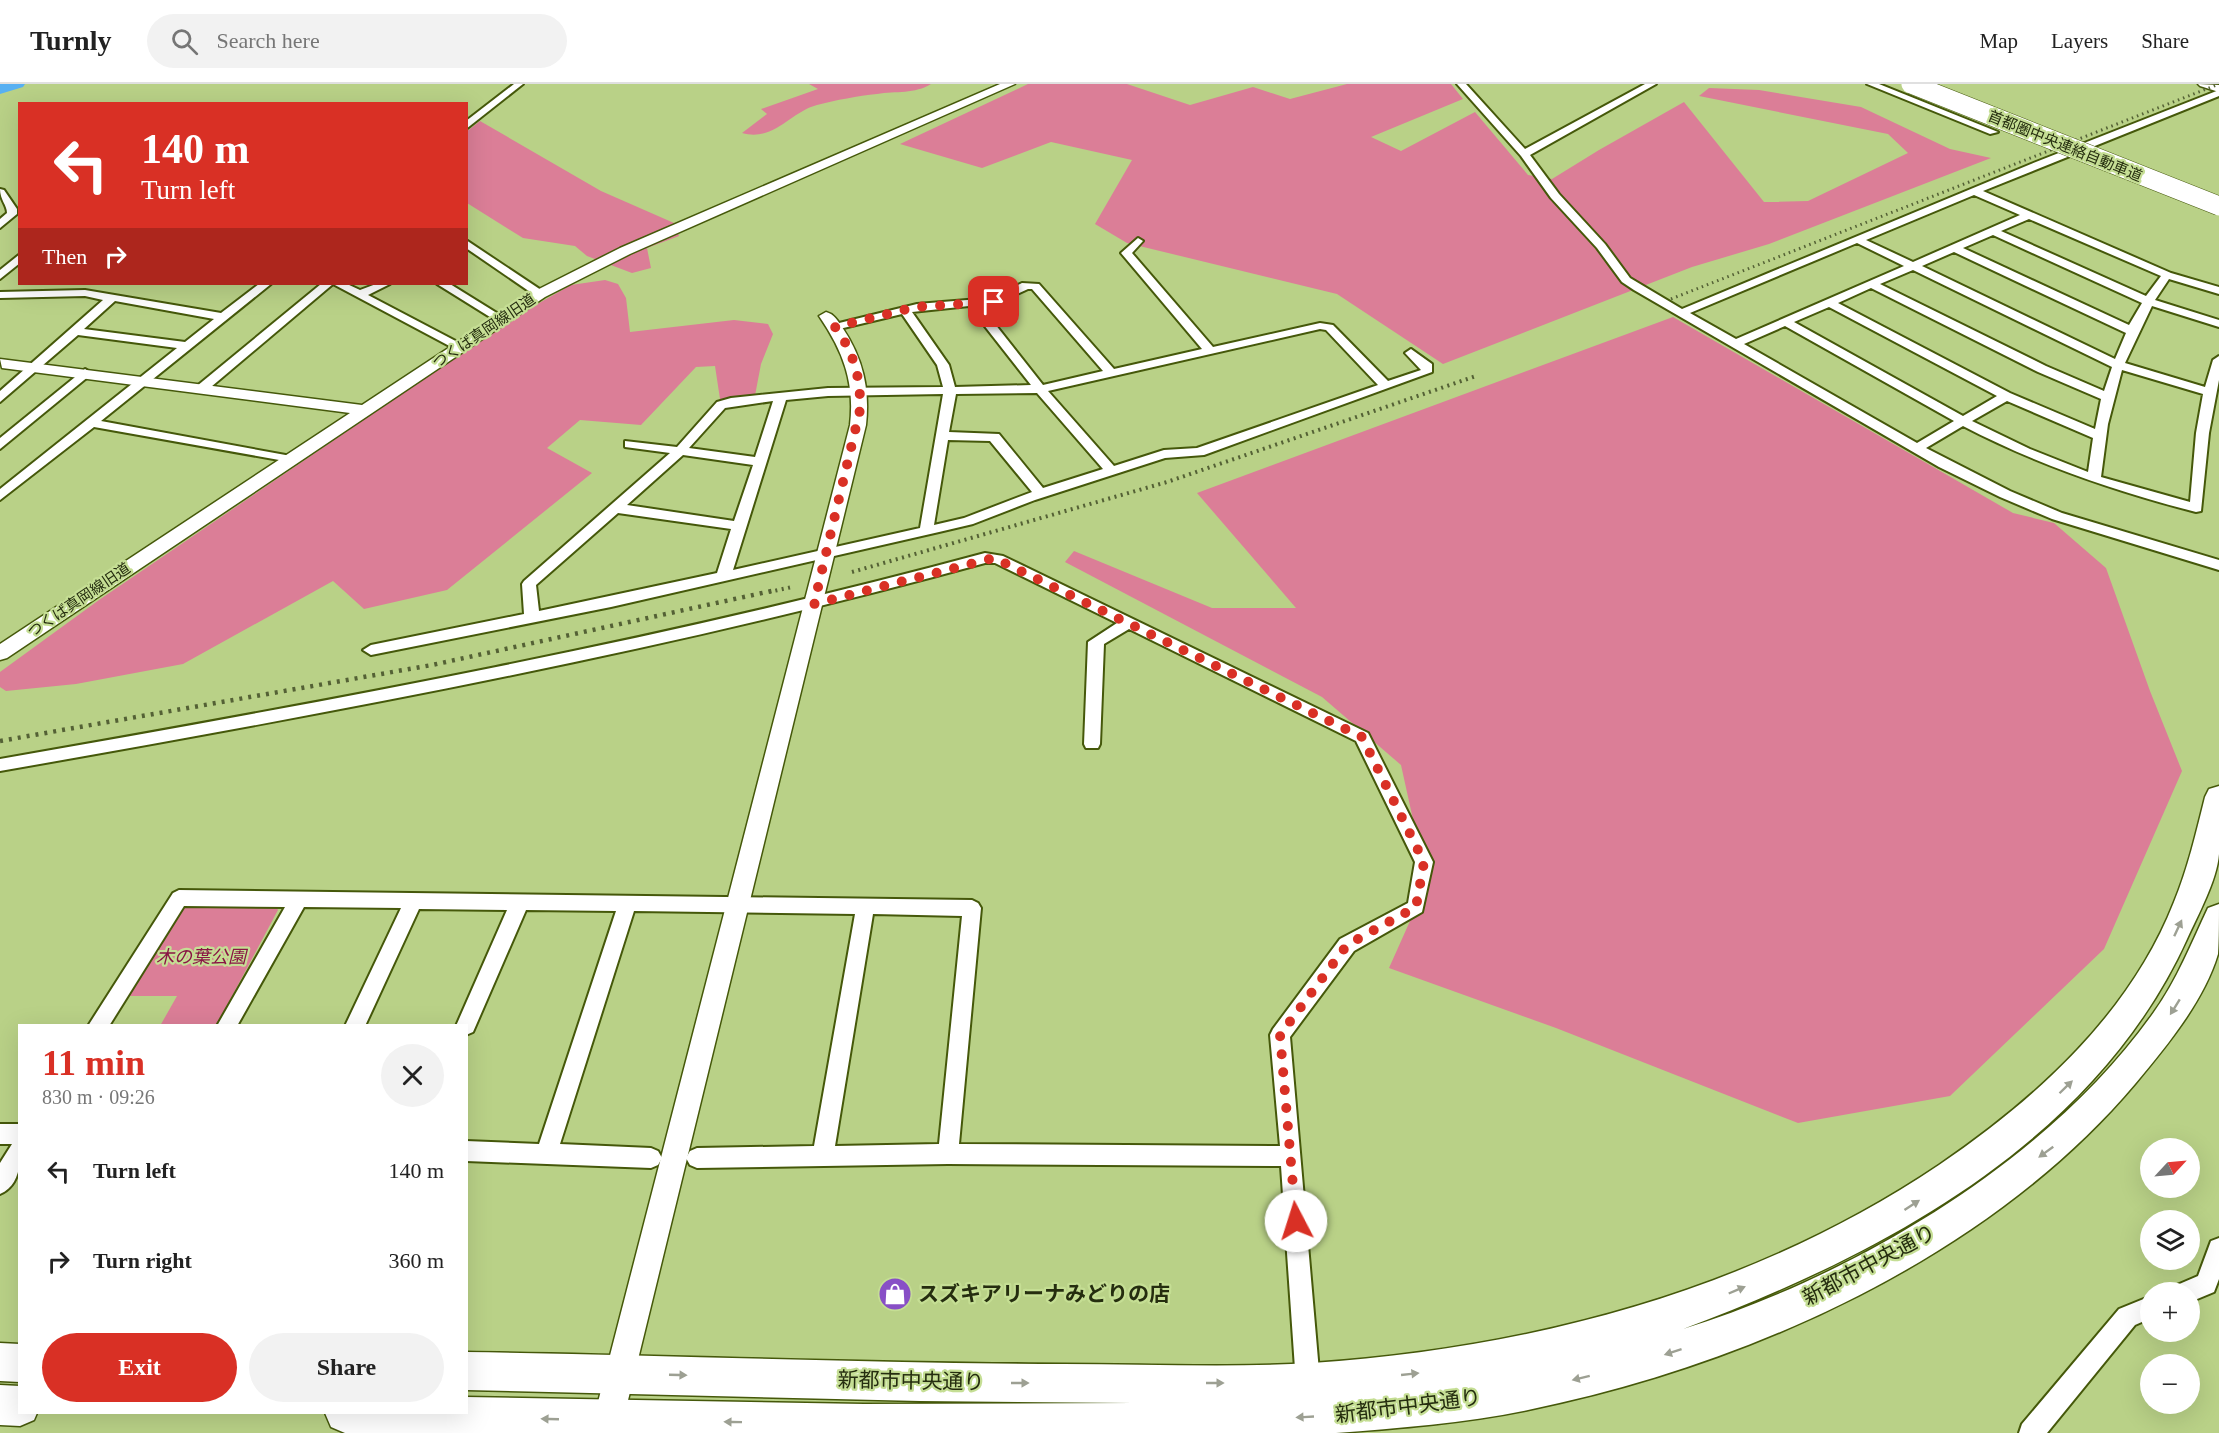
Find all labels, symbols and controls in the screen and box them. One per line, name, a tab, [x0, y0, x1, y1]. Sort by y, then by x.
search box	[147, 14, 567, 68]
text: Turnly	[30, 25, 111, 56]
icon: search	[168, 25, 201, 58]
text: Search here	[216, 28, 320, 53]
text: Map	[1980, 29, 2018, 53]
text: Layers	[2051, 29, 2108, 53]
text: Share	[2141, 29, 2189, 53]
street label: 首都圏中央連絡自動車道	[1986, 108, 2144, 184]
icon: left	[42, 126, 120, 204]
text: 140 m	[141, 126, 250, 172]
text: Turn left	[141, 175, 235, 205]
icon: right	[99, 240, 132, 273]
text: Then	[42, 244, 87, 269]
pin	[968, 276, 1019, 327]
icon: arrive	[977, 285, 1010, 318]
street label: つくば真岡線旧道	[430, 291, 538, 371]
street label: つくば真岡線旧道	[25, 560, 133, 640]
one-way arrow	[2173, 920, 2182, 937]
park label: 木の葉公園	[156, 947, 249, 967]
one-way arrow	[2169, 999, 2180, 1015]
text: 11 min	[42, 1043, 145, 1083]
button: close	[381, 1044, 444, 1107]
one-way arrow	[2059, 1080, 2073, 1094]
text: 830 m · 09:26	[42, 1086, 155, 1108]
north arrow	[2140, 1138, 2200, 1198]
map controls	[2140, 1138, 2200, 1414]
one-way arrow	[2038, 1146, 2054, 1158]
icon: left	[42, 1155, 75, 1188]
text: Turn left	[93, 1158, 176, 1183]
text: 140 m	[388, 1158, 444, 1183]
position arrow	[1264, 1189, 1328, 1253]
one-way arrow	[1904, 1200, 1920, 1211]
button: layers	[2140, 1210, 2200, 1270]
street label: 新都市中央通り	[1798, 1220, 1940, 1310]
icon: right	[42, 1245, 75, 1278]
text: Turn right	[93, 1248, 192, 1273]
text: 360 m	[388, 1248, 444, 1273]
shop icon: スズキアリーナみどりの店	[877, 1276, 913, 1312]
place label: スズキアリーナみどりの店	[918, 1282, 1170, 1306]
button: +	[2140, 1282, 2200, 1342]
one-way arrow	[1728, 1285, 1746, 1295]
button: Exit	[42, 1333, 237, 1402]
button: Share	[249, 1333, 444, 1402]
one-way arrow	[1664, 1347, 1682, 1357]
button: −	[2140, 1354, 2200, 1414]
street label: 新都市中央通り	[837, 1368, 985, 1394]
one-way arrow	[1400, 1369, 1419, 1378]
one-way arrow	[669, 1371, 688, 1380]
one-way arrow	[1572, 1374, 1591, 1384]
one-way arrow	[1011, 1378, 1030, 1388]
one-way arrow	[1206, 1378, 1225, 1388]
street label: 新都市中央通り	[1334, 1385, 1482, 1427]
one-way arrow	[1296, 1412, 1315, 1422]
one-way arrow	[540, 1415, 559, 1424]
one-way arrow	[723, 1417, 742, 1427]

